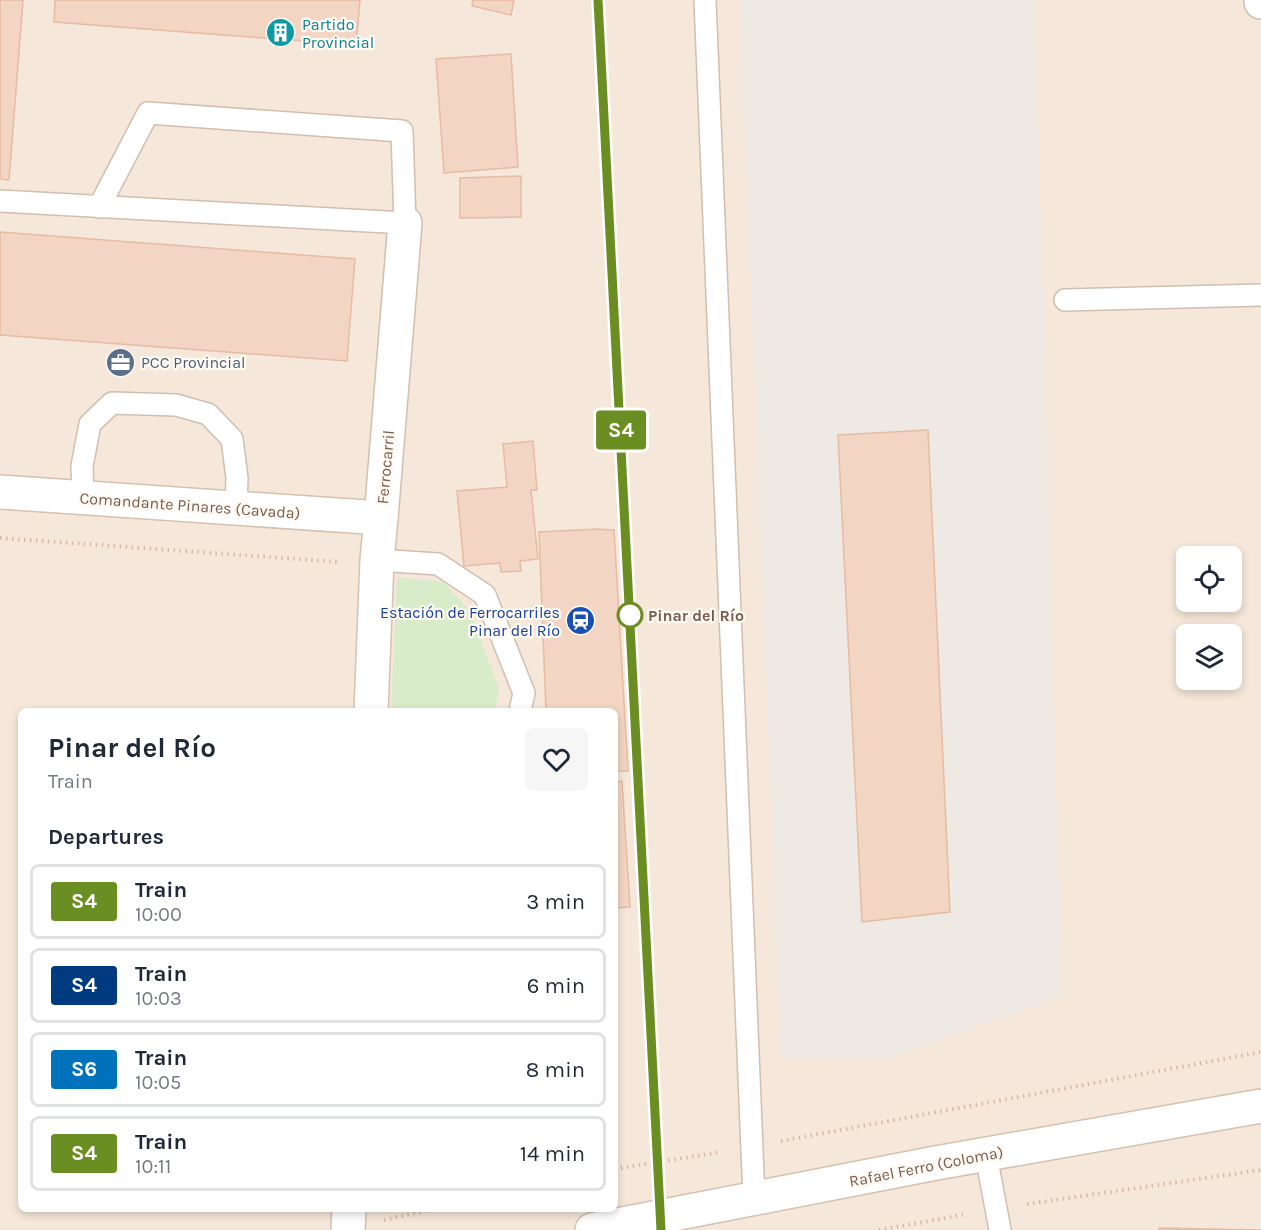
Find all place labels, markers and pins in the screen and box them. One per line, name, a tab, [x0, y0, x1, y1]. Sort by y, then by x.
place label: Partido Provincial	[302, 15, 374, 52]
building icon: Partido Provincial	[265, 17, 297, 49]
office icon: PCC Provincial	[104, 346, 136, 378]
place label: PCC Provincial	[141, 353, 245, 372]
marker: Pinar del Río	[617, 602, 643, 628]
place label: Estación de Ferrocarriles Pinar del Río	[380, 603, 560, 640]
station icon: Estación de Ferrocarriles Pinar del Río	[565, 605, 597, 637]
place label: Pinar del Río	[648, 606, 744, 625]

